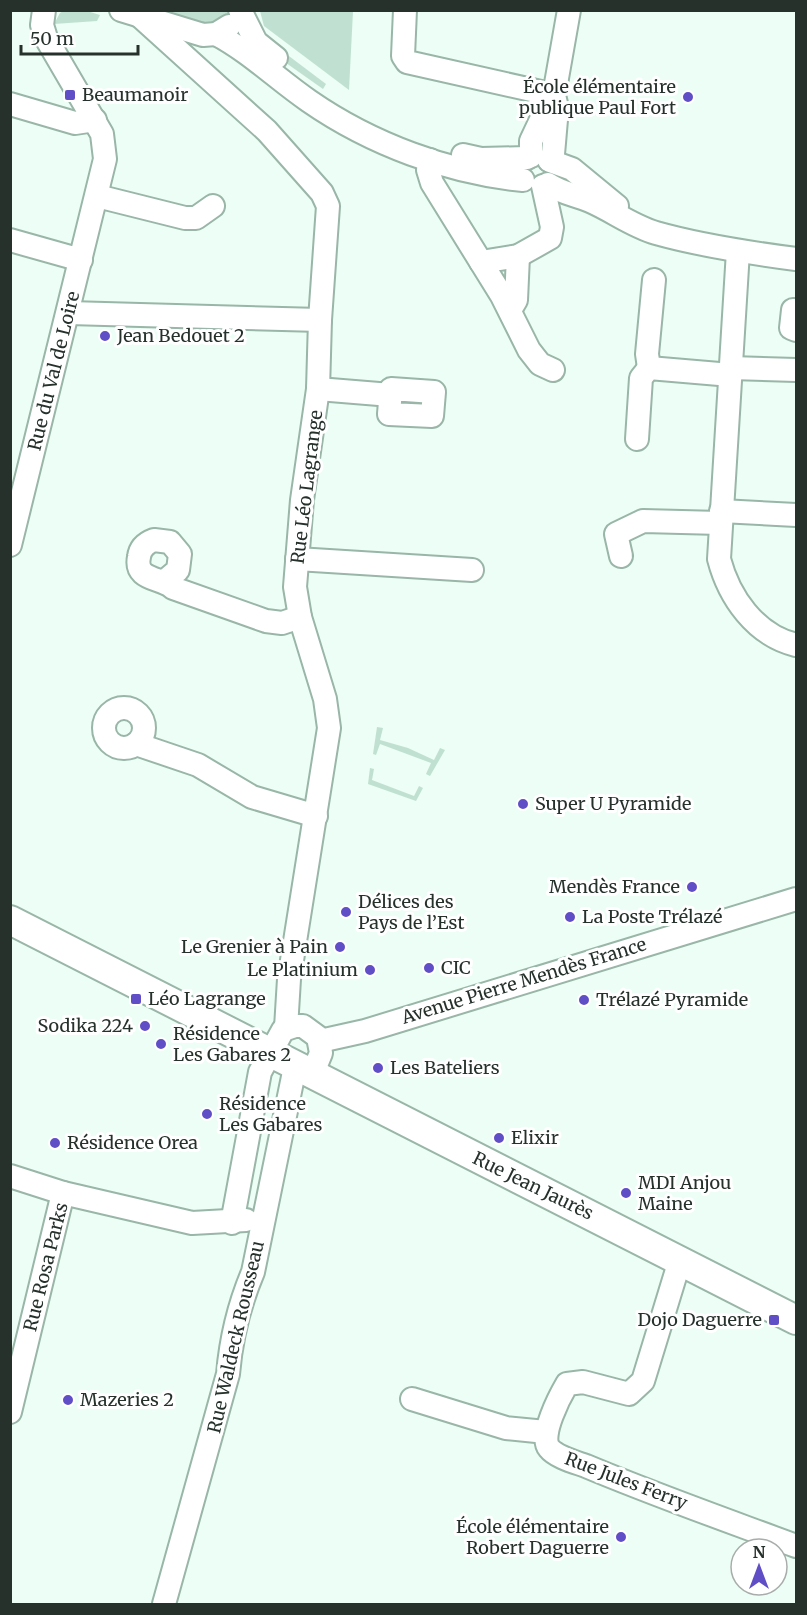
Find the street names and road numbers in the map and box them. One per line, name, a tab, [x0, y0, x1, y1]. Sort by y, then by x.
street label: Rue du Val de Loire	[23, 289, 84, 453]
street label: Rue Léo Lagrange	[286, 409, 327, 565]
street label: Avenue Pierre Mendès France	[398, 932, 649, 1029]
street label: Rue Jean Jaurès	[469, 1146, 597, 1225]
street label: Rue Rosa Parks	[18, 1200, 73, 1334]
street label: Rue Waldeck Rousseau	[202, 1238, 269, 1435]
street label: Rue Jules Ferry	[562, 1447, 691, 1515]

